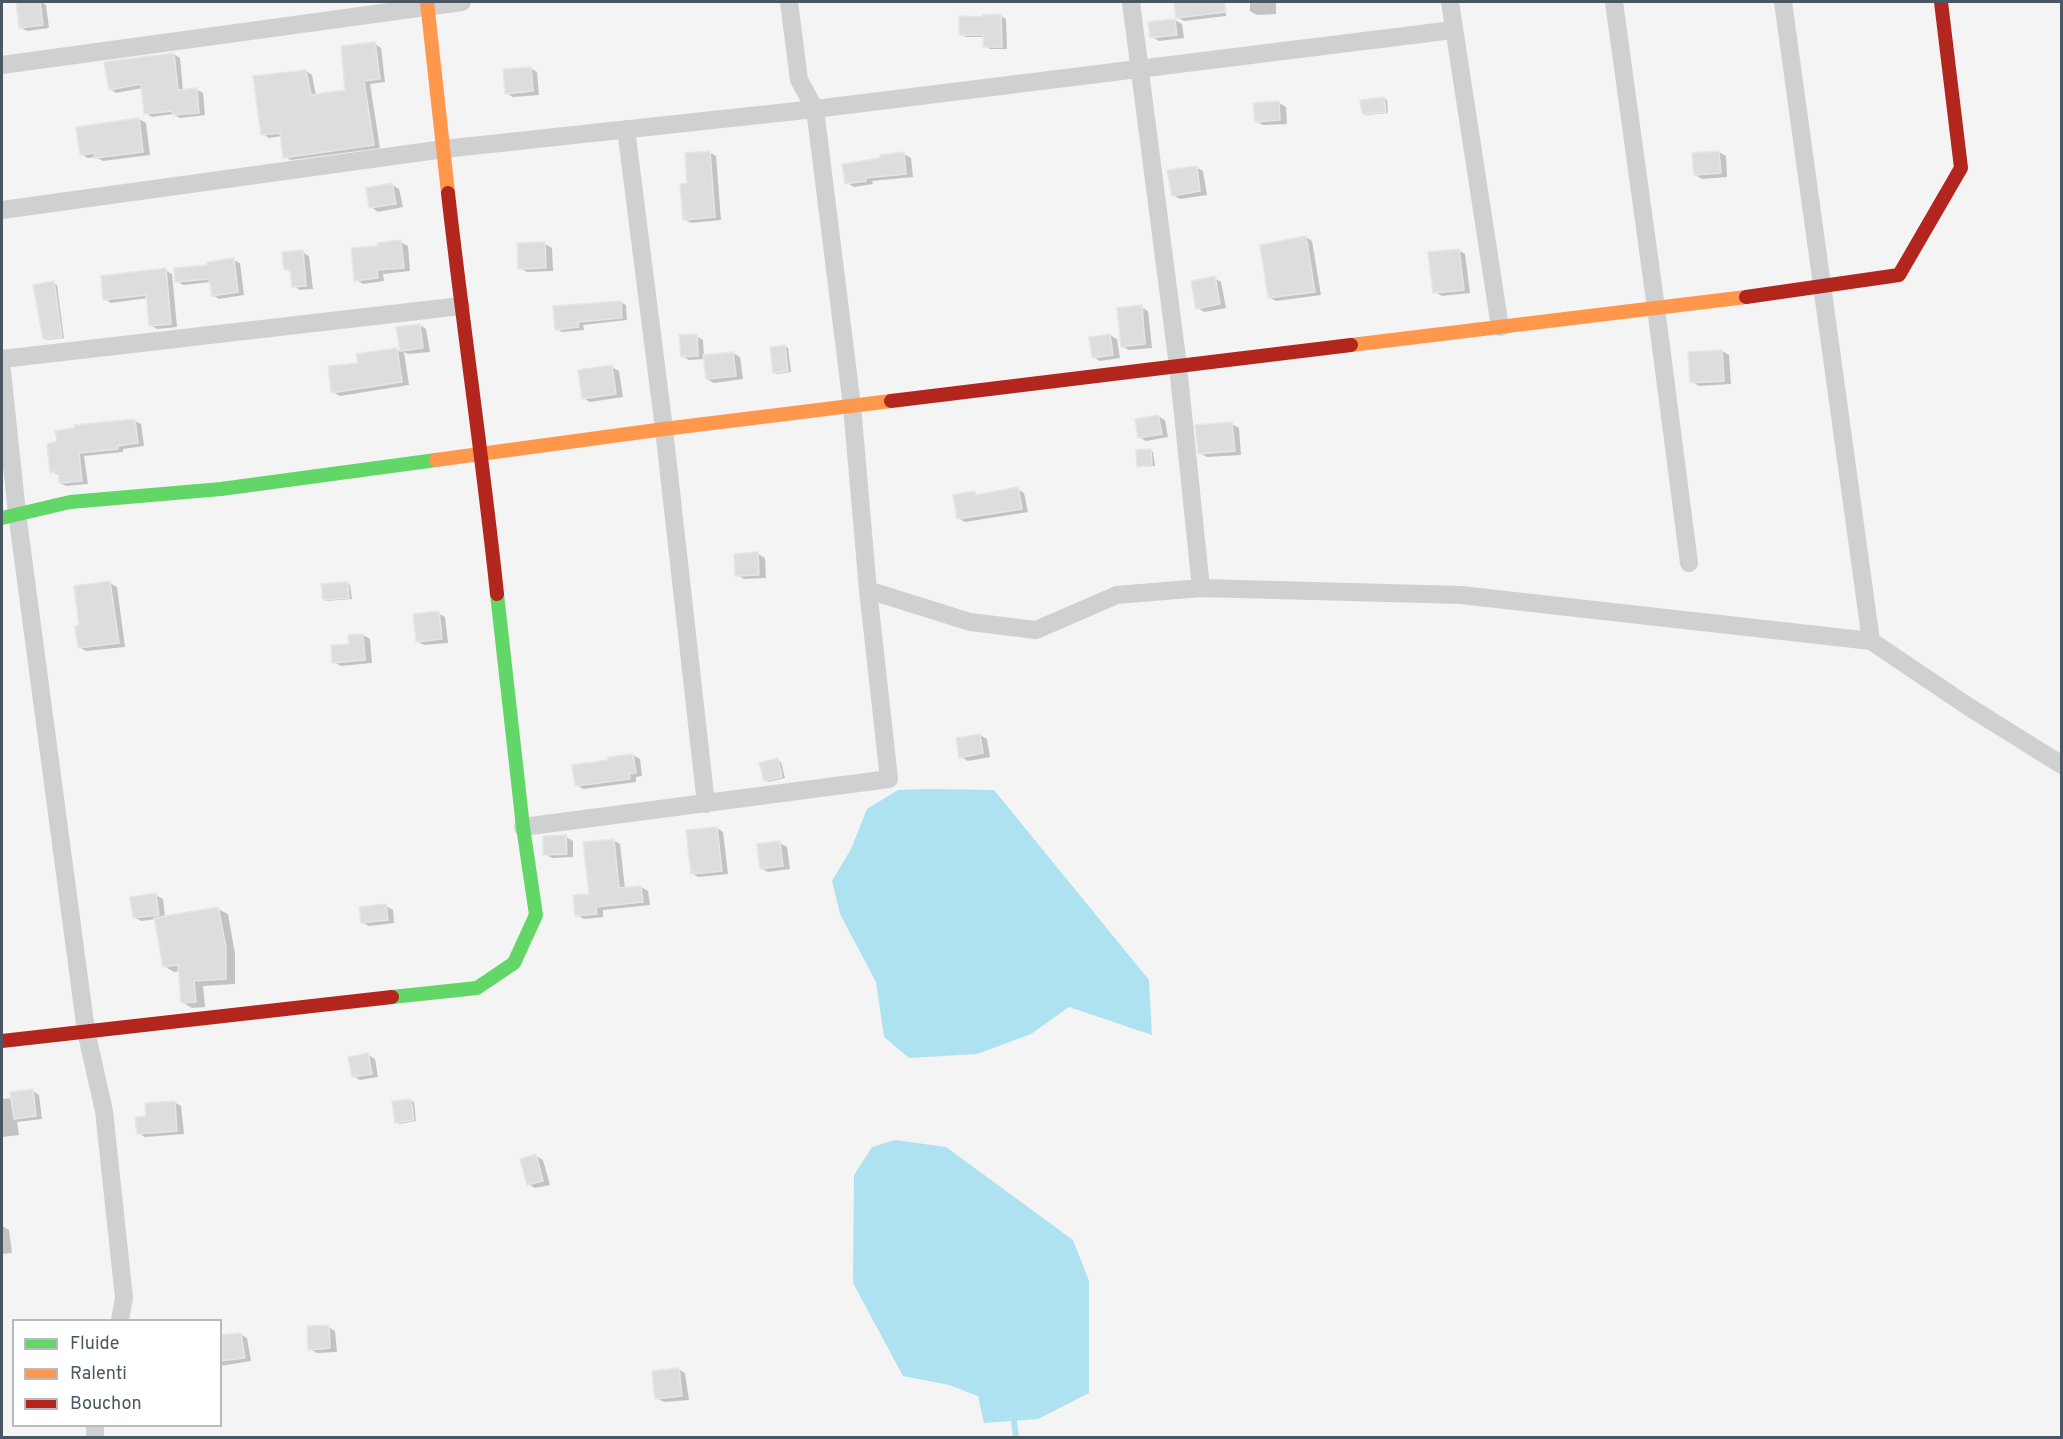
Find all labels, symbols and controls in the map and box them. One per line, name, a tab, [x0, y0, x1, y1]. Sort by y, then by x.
legend	[12, 1319, 222, 1427]
text: Fluide	[70, 1333, 119, 1356]
text: Ralenti	[70, 1363, 127, 1386]
text: Bouchon	[70, 1393, 142, 1416]

